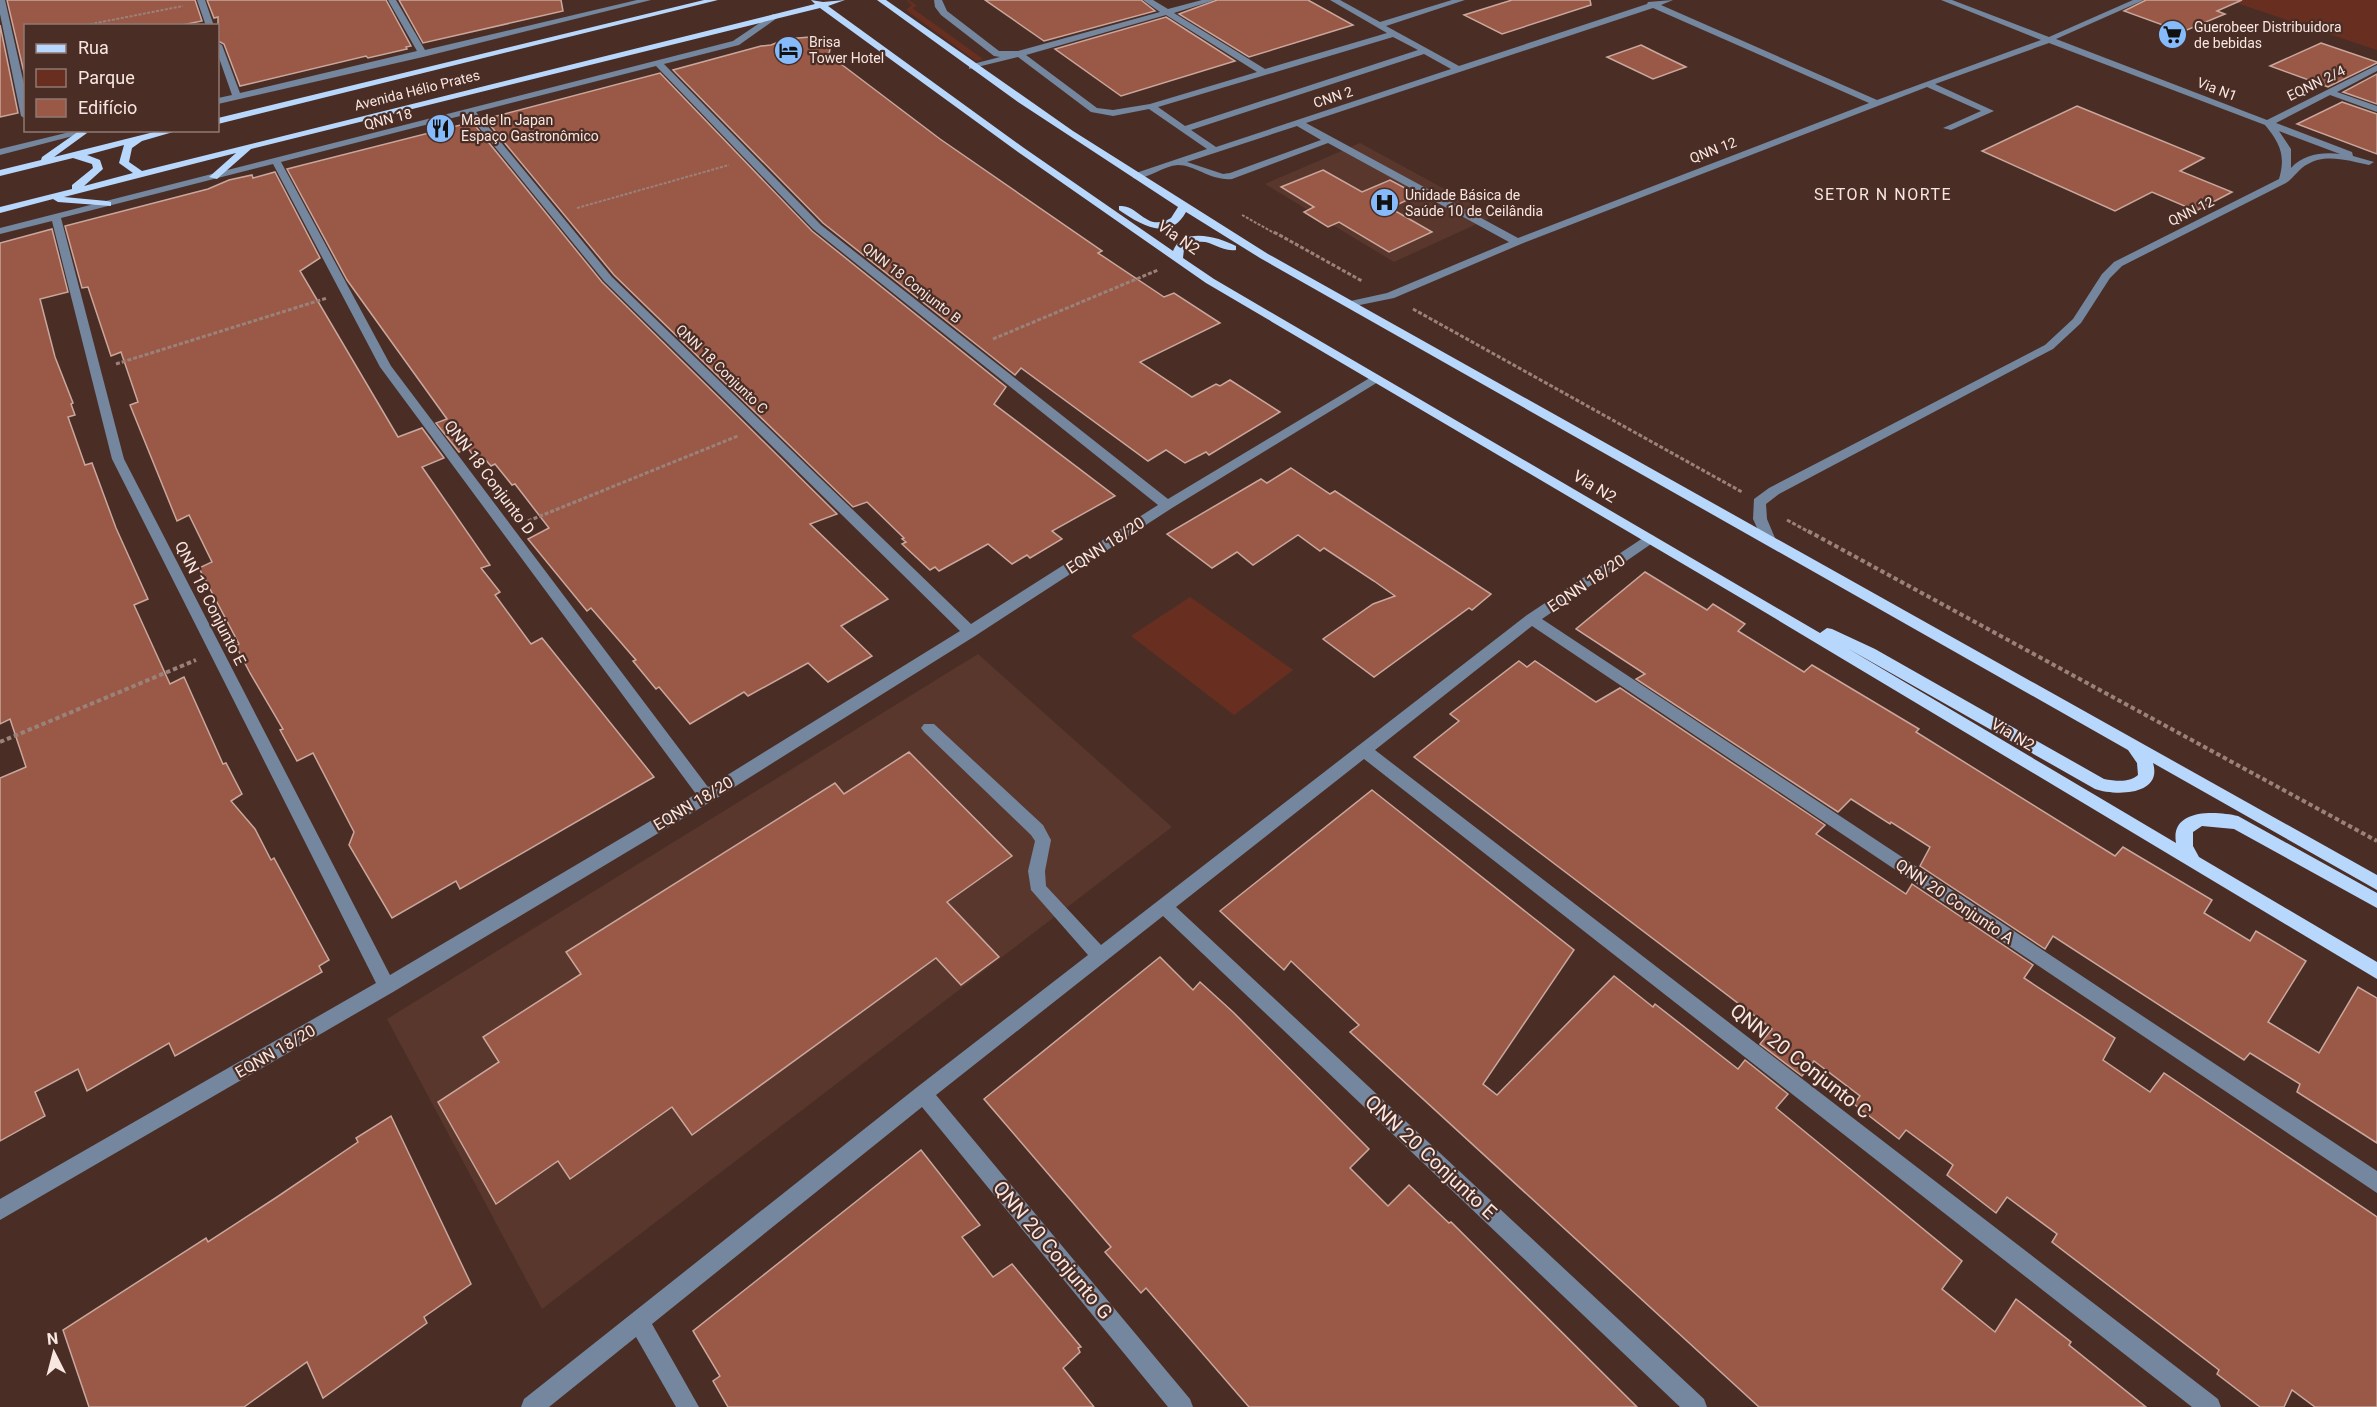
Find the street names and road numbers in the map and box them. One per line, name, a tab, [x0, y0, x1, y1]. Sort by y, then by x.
street label: EQNN 2/4	[2284, 62, 2348, 104]
street label: Avenida Hélio Prates	[353, 67, 481, 113]
street label: Via N1	[2195, 74, 2239, 104]
street label: CNN 2	[1311, 83, 1355, 111]
street label: QNN 18	[362, 105, 414, 133]
street label: QNN 12	[1687, 134, 1739, 166]
street label: QNN 12	[2166, 193, 2217, 229]
street label: Via N2	[1154, 216, 1203, 259]
street label: QNN 18 Conjunto B	[860, 240, 964, 326]
street label: QNN 18 Conjunto C	[673, 321, 771, 417]
street label: QNN 18 Conjunto D	[440, 416, 539, 538]
street label: Via N2	[1570, 466, 1620, 507]
street label: EQNN 18/20	[1063, 513, 1148, 578]
street label: QNN 18 Conjunto E	[171, 538, 250, 669]
street label: EQNN 18/20	[1544, 551, 1629, 616]
street label: Via N2	[1988, 714, 2038, 755]
street label: EQNN 18/20	[650, 772, 737, 835]
street label: QNN 20 Conjunto A	[1892, 855, 2018, 948]
street label: QNN 20 Conjunto C	[1726, 998, 1876, 1124]
street label: EQNN 18/20	[232, 1021, 319, 1082]
street label: QNN 20 Conjunto E	[1360, 1090, 1502, 1224]
street label: QNN 20 Conjunto G	[988, 1176, 1118, 1324]

